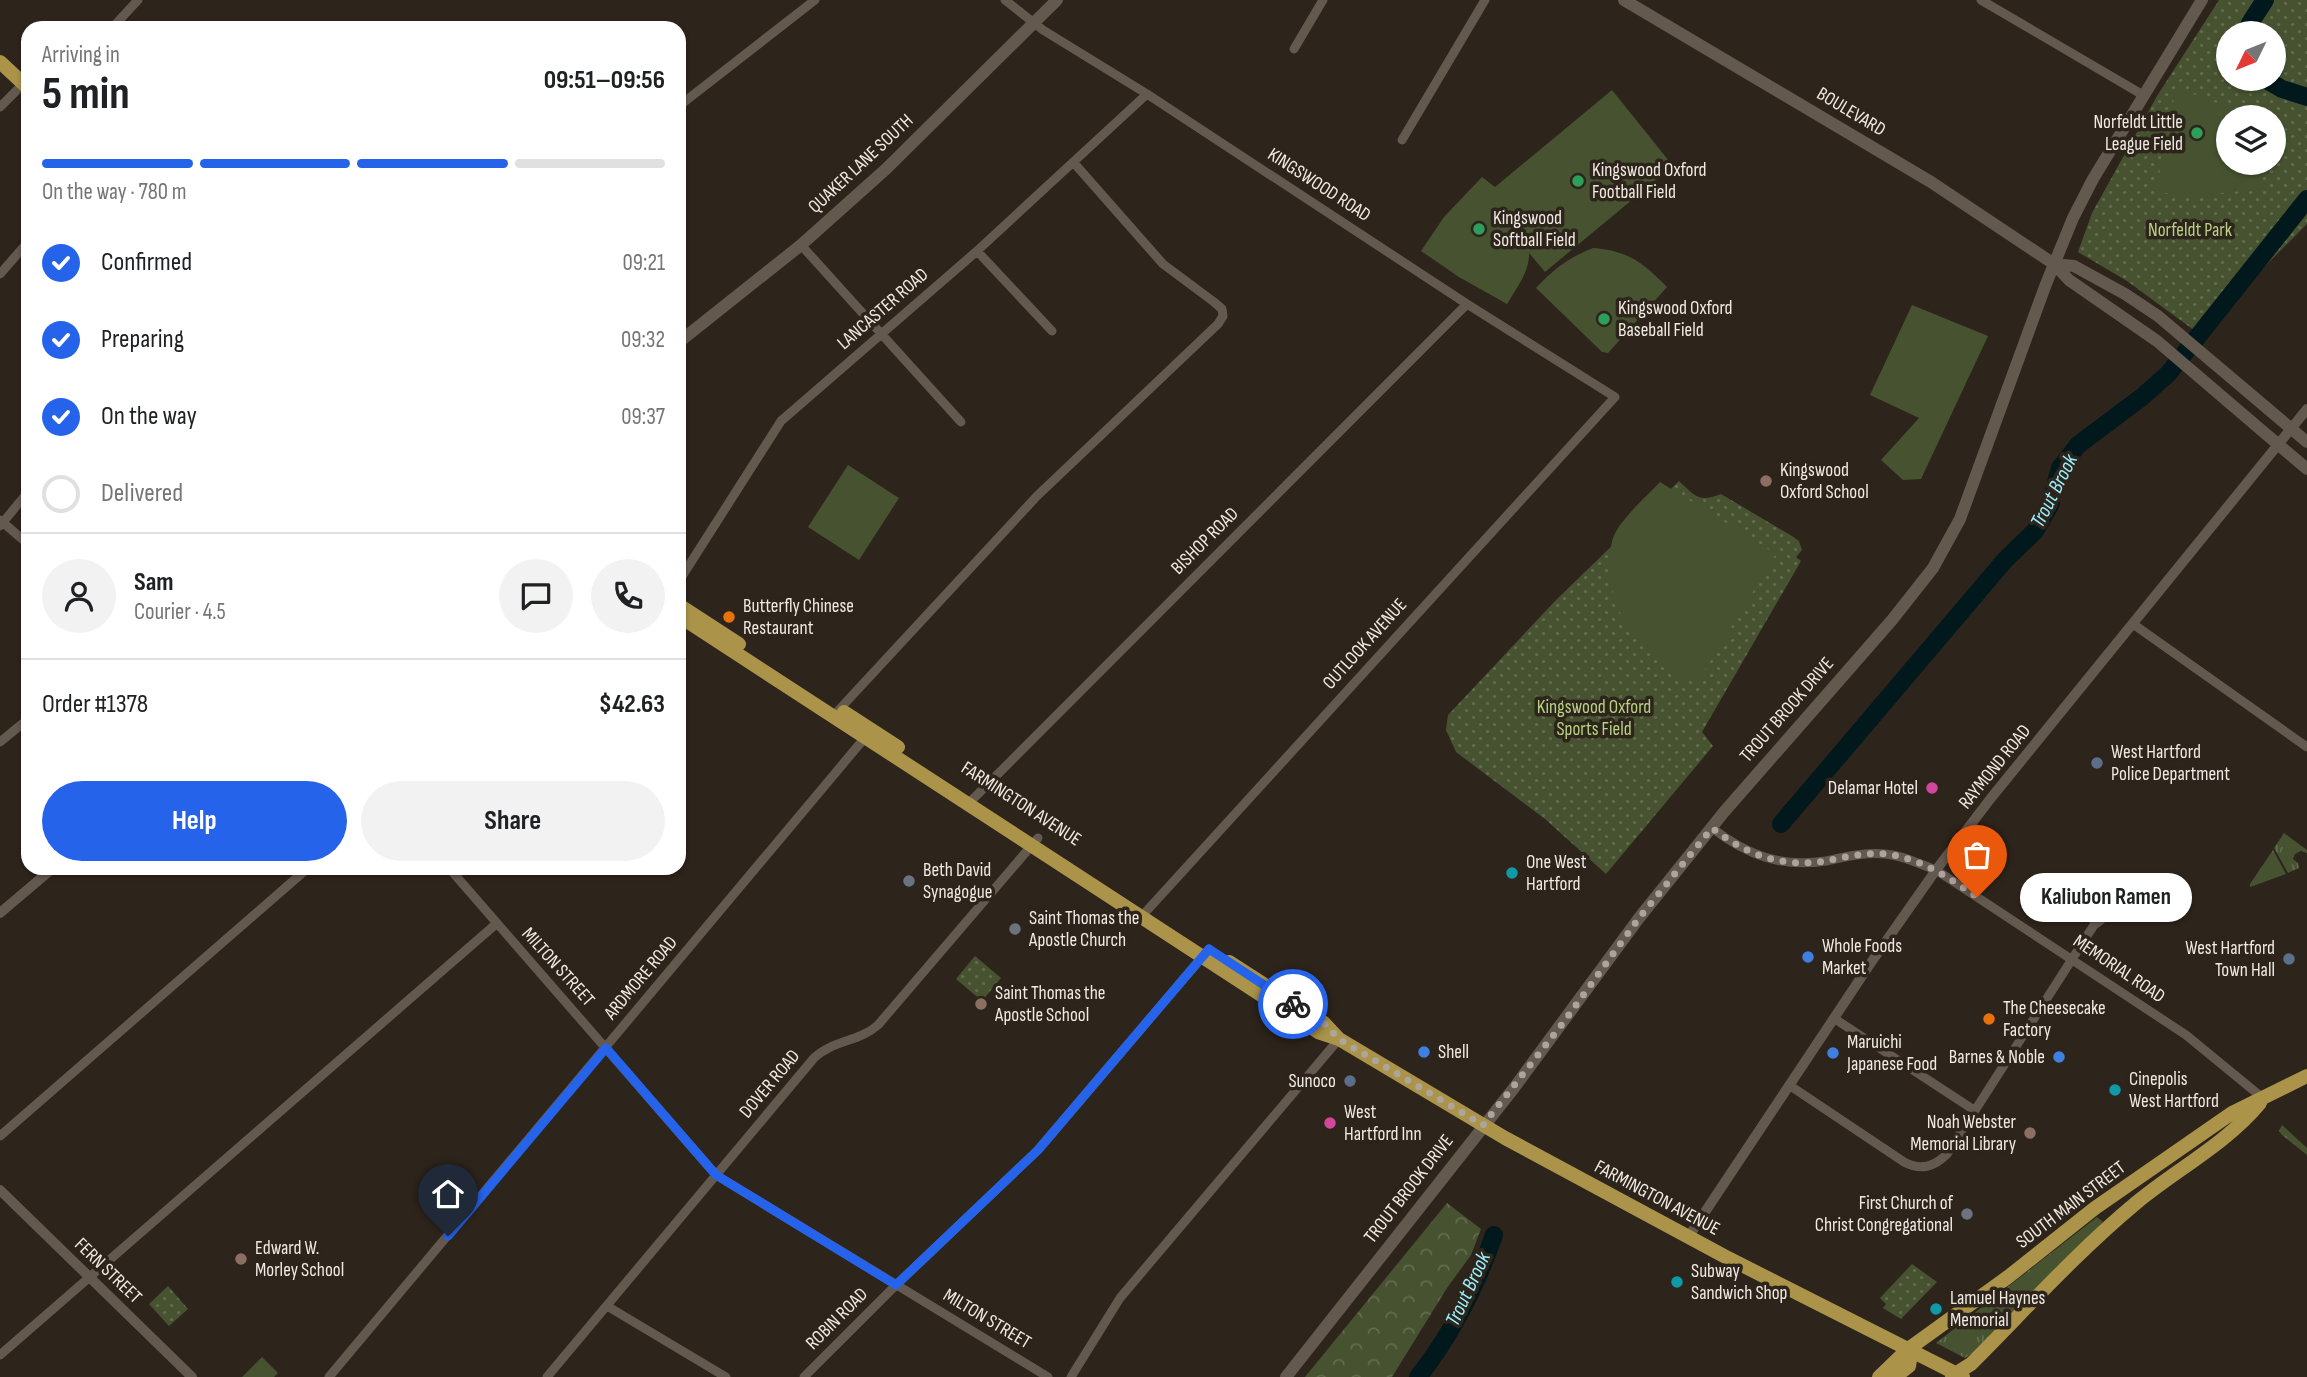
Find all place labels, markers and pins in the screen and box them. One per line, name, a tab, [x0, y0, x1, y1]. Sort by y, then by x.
place label: Norfeldt Little League Field	[2093, 111, 2183, 156]
marker: Norfeldt Little League Field	[2189, 125, 2205, 141]
place label: Kingswood Oxford Football Field	[1592, 159, 1707, 204]
marker: Kingswood Oxford Football Field	[1570, 173, 1586, 189]
place label: Kingswood Softball Field	[1493, 207, 1576, 252]
marker: Kingswood Softball Field	[1471, 221, 1487, 237]
place label: Kingswood Oxford Baseball Field	[1618, 297, 1733, 342]
marker: Kingswood Oxford Baseball Field	[1596, 311, 1612, 327]
place label: Kingswood Oxford School	[1780, 459, 1869, 504]
marker: Kingswood Oxford School	[1758, 473, 1774, 489]
place label: Butterfly Chinese Restaurant	[743, 595, 854, 640]
marker: Butterfly Chinese Restaurant	[721, 609, 737, 625]
place label: West Hartford Police Department	[2111, 741, 2230, 786]
marker: West Hartford Police Department	[2089, 755, 2105, 771]
place label: Delamar Hotel	[1828, 777, 1918, 800]
marker: Delamar Hotel	[1924, 780, 1940, 796]
pin	[1947, 825, 2007, 897]
place label: One West Hartford	[1526, 851, 1587, 896]
place label: Beth David Synagogue	[923, 859, 992, 904]
marker: One West Hartford	[1504, 865, 1520, 881]
callout: Kaliubon Ramen	[2019, 872, 2190, 922]
marker: Beth David Synagogue	[901, 873, 917, 889]
place label: Saint Thomas the Apostle Church	[1028, 907, 1139, 952]
marker: Saint Thomas the Apostle Church	[1007, 921, 1023, 937]
place label: Whole Foods Market	[1822, 935, 1902, 980]
place label: West Hartford Town Hall	[2185, 937, 2275, 982]
marker: Whole Foods Market	[1800, 949, 1816, 965]
marker: West Hartford Town Hall	[2281, 951, 2297, 967]
place label: Saint Thomas the Apostle School	[994, 982, 1105, 1027]
marker: Saint Thomas the Apostle School	[973, 996, 989, 1012]
place label: The Cheesecake Factory	[2003, 997, 2106, 1042]
marker: The Cheesecake Factory	[1981, 1011, 1997, 1027]
place label: Maruichi Japanese Food	[1846, 1031, 1937, 1076]
place label: Shell	[1438, 1041, 1469, 1064]
marker: Shell	[1416, 1044, 1432, 1060]
marker: Maruichi Japanese Food	[1825, 1045, 1841, 1061]
place label: Barnes & Noble	[1949, 1046, 2045, 1069]
marker: Barnes & Noble	[2051, 1049, 2067, 1065]
place label: Cinepolis West Hartford	[2129, 1068, 2219, 1113]
place label: Sunoco	[1288, 1070, 1336, 1093]
marker: Sunoco	[1342, 1073, 1358, 1089]
marker: Cinepolis West Hartford	[2107, 1082, 2123, 1098]
place label: West Hartford Inn	[1344, 1101, 1422, 1146]
place label: Noah Webster Memorial Library	[1910, 1111, 2017, 1156]
marker: West Hartford Inn	[1322, 1115, 1338, 1131]
marker: Noah Webster Memorial Library	[2022, 1125, 2038, 1141]
pin	[418, 1164, 478, 1236]
place label: First Church of Christ Congregational	[1815, 1192, 1954, 1237]
marker: First Church of Christ Congregational	[1959, 1206, 1975, 1222]
place label: Edward W. Morley School	[255, 1237, 344, 1282]
marker: Edward W. Morley School	[233, 1251, 249, 1267]
place label: Subway Sandwich Shop	[1691, 1260, 1787, 1305]
marker: Subway Sandwich Shop	[1669, 1274, 1685, 1290]
place label: Lamuel Haynes Memorial	[1950, 1287, 2046, 1332]
marker: Lamuel Haynes Memorial	[1928, 1301, 1944, 1317]

